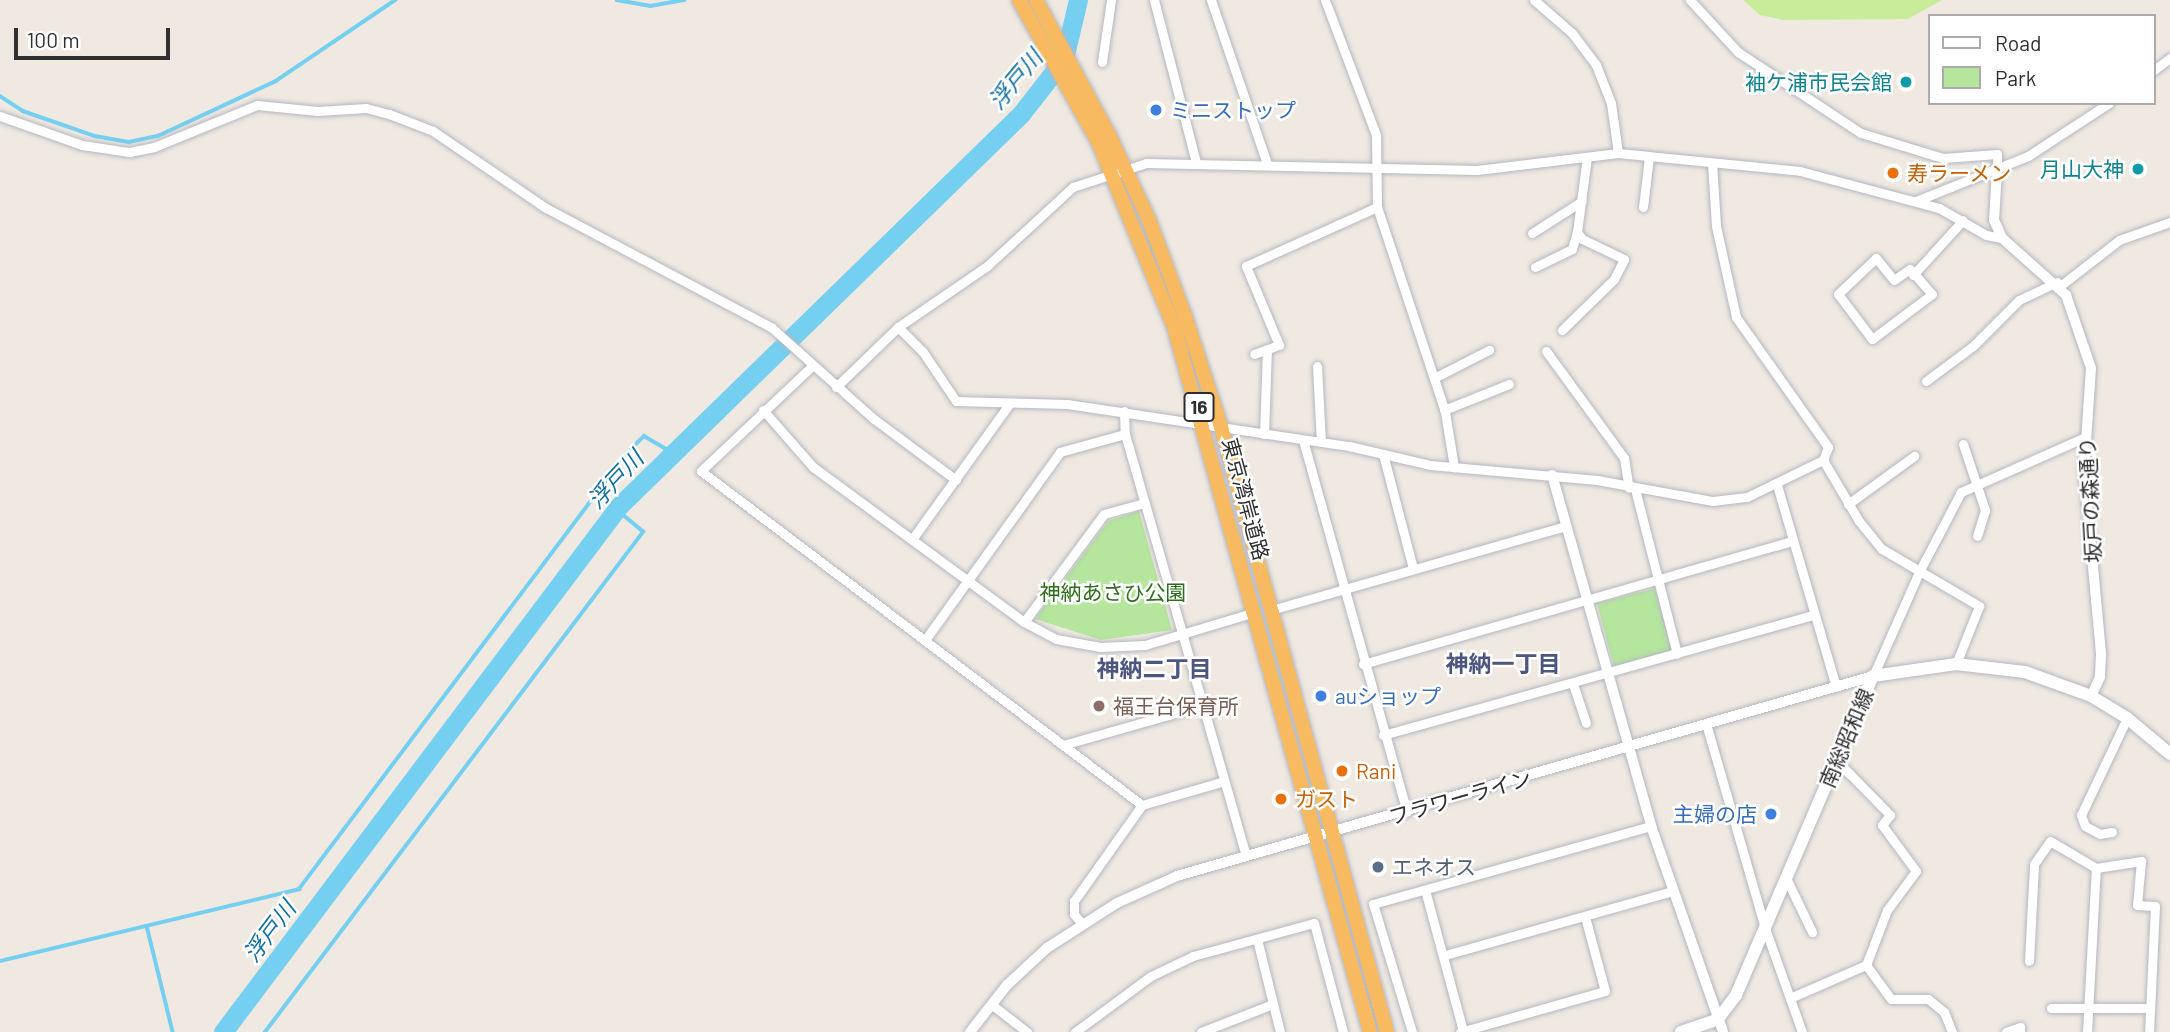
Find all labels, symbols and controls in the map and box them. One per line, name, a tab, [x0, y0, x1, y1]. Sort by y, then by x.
scale bar	[18, 14, 173, 58]
legend	[1928, 14, 2156, 105]
text: 100 m	[27, 27, 80, 52]
text: Road	[1995, 30, 2041, 55]
water label: 浮戸川	[982, 44, 1048, 114]
text: Park	[1995, 65, 2036, 90]
place label: 袖ケ浦市民会館	[1745, 69, 1892, 95]
marker: 袖ケ浦市民会館	[1898, 74, 1914, 90]
place label: ミニストップ	[1170, 97, 1296, 123]
marker: ミニストップ	[1148, 102, 1164, 118]
place label: 月山大神	[2040, 156, 2124, 182]
place label: 寿ラーメン	[1907, 160, 2012, 186]
marker: 月山大神	[2130, 161, 2146, 177]
marker: 寿ラーメン	[1885, 165, 1901, 181]
road number: 16	[1183, 392, 1215, 422]
street label: 東京湾岸道路	[1218, 435, 1274, 563]
street label: 坂戸の森通り	[2074, 436, 2106, 564]
water label: 浮戸川	[581, 444, 649, 514]
park label: 神納あさひ公園	[1040, 579, 1186, 605]
district label: 神納一丁目	[1446, 649, 1560, 677]
district label: 神納二丁目	[1097, 654, 1211, 682]
place label: auショップ	[1335, 683, 1441, 709]
street label: 南総昭和線	[1814, 685, 1878, 791]
marker: auショップ	[1313, 688, 1329, 704]
place label: 福王台保育所	[1113, 693, 1239, 719]
marker: 福王台保育所	[1091, 698, 1107, 714]
place label: Rani	[1356, 758, 1396, 784]
marker: Rani	[1334, 763, 1350, 779]
street label: フラワーライン	[1386, 765, 1534, 829]
place label: ガスト	[1295, 786, 1358, 812]
marker: ガスト	[1273, 791, 1289, 807]
place label: 主婦の店	[1673, 801, 1757, 827]
marker: 主婦の店	[1763, 806, 1779, 822]
place label: エネオス	[1392, 854, 1476, 880]
marker: エネオス	[1370, 859, 1386, 875]
water label: 浮戸川	[237, 895, 301, 967]

